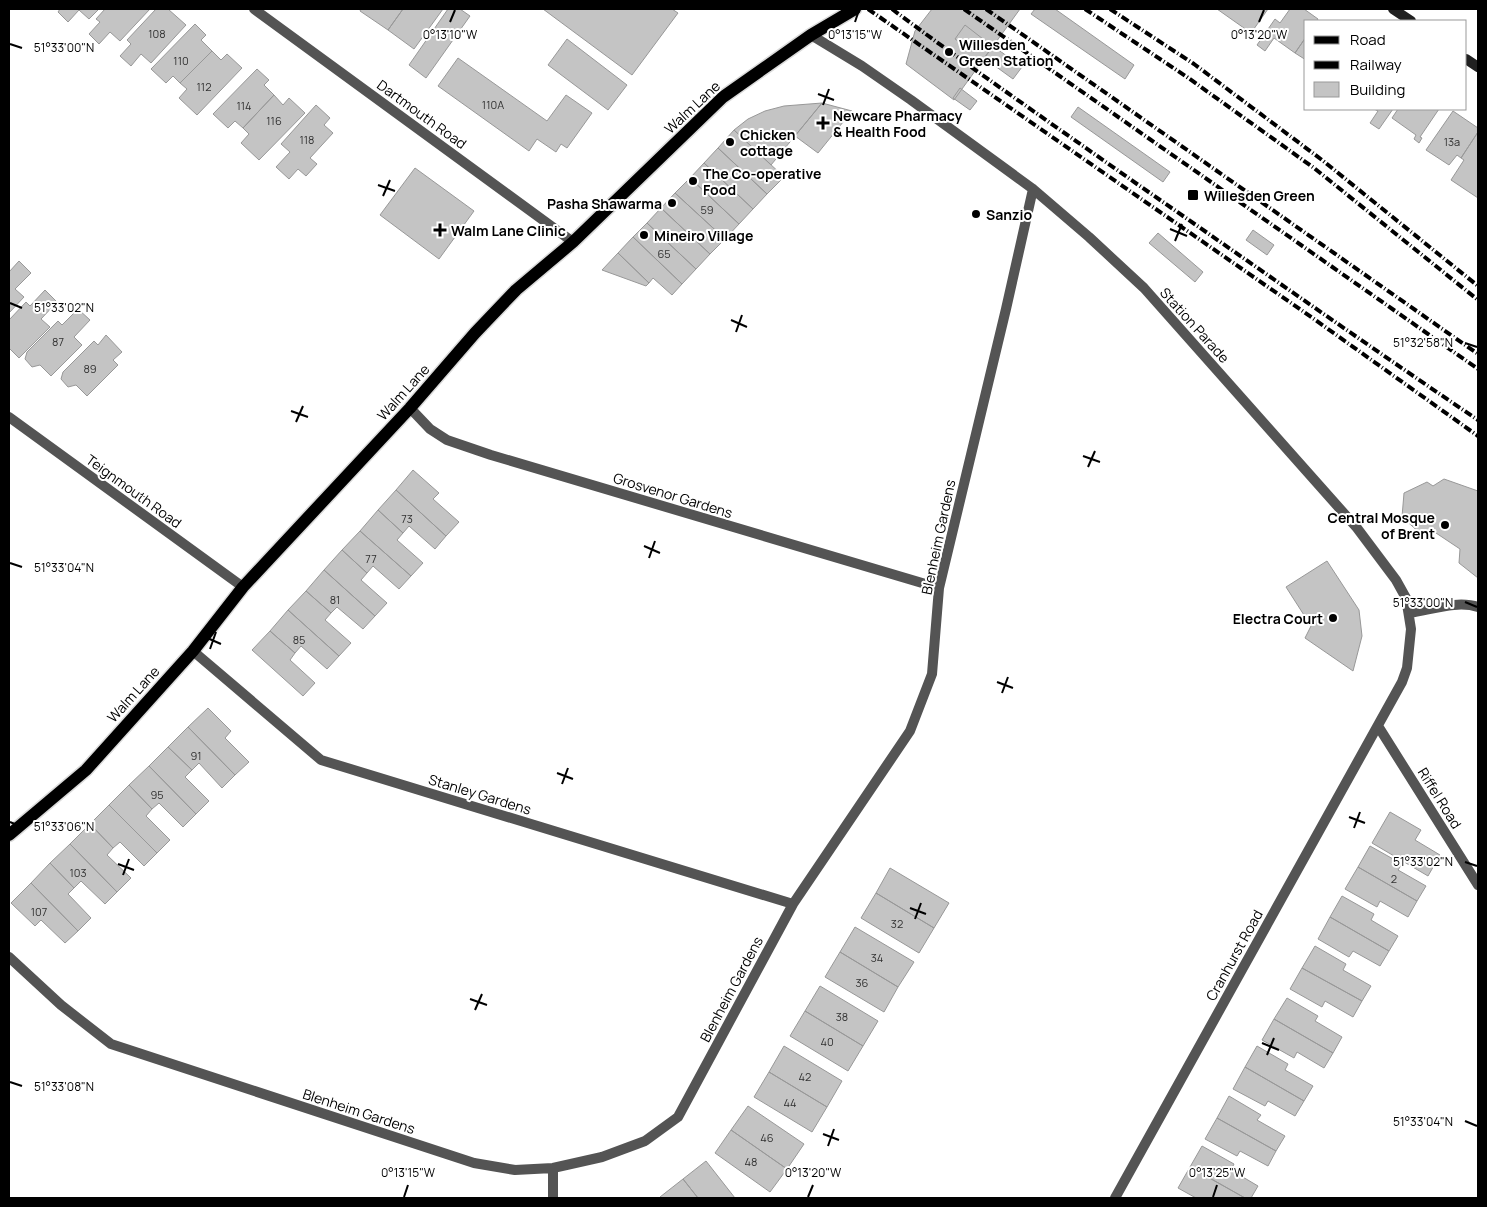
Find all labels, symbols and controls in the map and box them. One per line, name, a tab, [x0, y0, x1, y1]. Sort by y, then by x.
legend	[1304, 20, 1467, 110]
house number: 108	[148, 26, 166, 41]
text: 0°13'10"W	[423, 26, 478, 43]
text: 0°13'15"W	[828, 26, 883, 43]
text: 0°13'20"W	[1231, 26, 1288, 43]
text: Road	[1350, 29, 1386, 50]
place label: Willesden Green Station	[959, 35, 1054, 70]
text: 51°33'00"N	[34, 39, 94, 56]
marker: Willesden Green Station	[943, 46, 955, 58]
house number: 110	[173, 53, 189, 68]
text: Railway	[1350, 54, 1402, 75]
street label: Dartmouth Road	[373, 75, 471, 153]
street label: Walm Lane	[660, 76, 724, 138]
house number: 112	[197, 79, 211, 94]
text: Building	[1350, 79, 1405, 100]
house number: 110A	[482, 97, 504, 112]
house number: 114	[236, 98, 252, 113]
place label: Newcare Pharmacy & Health Food	[833, 106, 963, 141]
house number: 116	[266, 113, 282, 128]
marker: Newcare Pharmacy & Health Food	[817, 117, 829, 129]
place label: Chicken cottage	[740, 125, 795, 160]
house number: 118	[300, 132, 314, 147]
house number: 13a	[1444, 134, 1460, 149]
marker: Chicken cottage	[724, 136, 736, 148]
place label: The Co-operative Food	[703, 164, 821, 199]
marker: The Co-operative Food	[687, 175, 699, 187]
place label: Willesden Green	[1204, 186, 1315, 205]
marker: Willesden Green	[1186, 188, 1200, 202]
place label: Pasha Shawarma	[547, 194, 662, 213]
marker: Pasha Shawarma	[666, 197, 678, 209]
house number: 59	[700, 202, 714, 217]
place label: Sanzio	[986, 205, 1032, 224]
marker: Sanzio	[970, 208, 982, 220]
place label: Walm Lane Clinic	[451, 221, 566, 240]
marker: Walm Lane Clinic	[433, 223, 447, 237]
place label: Mineiro Village	[654, 226, 753, 245]
marker: Mineiro Village	[638, 229, 650, 241]
house number: 65	[657, 246, 671, 261]
street label: Station Parade	[1156, 283, 1234, 367]
text: 51°33'02"N	[34, 299, 94, 316]
house number: 87	[52, 334, 64, 349]
text: 51°32'58"N	[1393, 334, 1453, 351]
street label: Walm Lane	[373, 360, 433, 424]
house number: 89	[83, 361, 97, 376]
street label: Teignmouth Road	[82, 450, 186, 532]
street label: Grosvenor Gardens	[611, 468, 735, 522]
street label: Blenheim Gardens	[917, 478, 959, 596]
place label: Central Mosque of Brent	[1328, 508, 1435, 543]
house number: 73	[401, 511, 413, 526]
marker: Central Mosque of Brent	[1439, 519, 1451, 531]
house number: 77	[365, 551, 377, 566]
text: 51°33'04"N	[34, 559, 94, 576]
house number: 81	[330, 592, 340, 607]
text: 51°33'00"N	[1393, 594, 1453, 611]
place label: Electra Court	[1233, 609, 1323, 628]
marker: Electra Court	[1327, 612, 1339, 624]
house number: 85	[293, 632, 305, 647]
street label: Walm Lane	[103, 662, 163, 726]
house number: 91	[190, 748, 202, 763]
street label: Riffel Road	[1414, 764, 1466, 832]
street label: Stanley Gardens	[426, 769, 534, 819]
house number: 95	[150, 787, 164, 802]
text: 51°33'06"N	[34, 818, 94, 835]
text: 51°33'02"N	[1393, 853, 1453, 870]
house number: 103	[69, 865, 87, 880]
house number: 2	[1391, 871, 1397, 886]
house number: 107	[31, 904, 47, 919]
street label: Cranhurst Road	[1201, 906, 1267, 1004]
house number: 32	[891, 916, 903, 931]
street label: Blenheim Gardens	[695, 933, 767, 1045]
house number: 34	[871, 950, 883, 965]
house number: 36	[856, 975, 869, 990]
house number: 38	[836, 1009, 848, 1024]
house number: 40	[820, 1034, 834, 1049]
house number: 42	[799, 1069, 811, 1084]
text: 51°33'08"N	[34, 1078, 94, 1095]
street label: Blenheim Gardens	[300, 1084, 418, 1138]
house number: 44	[783, 1095, 797, 1110]
text: 51°33'04"N	[1393, 1113, 1453, 1130]
house number: 46	[760, 1130, 774, 1145]
house number: 48	[745, 1154, 757, 1169]
text: 0°13'15"W	[381, 1164, 436, 1181]
text: 0°13'20"W	[785, 1164, 842, 1181]
text: 0°13'25"W	[1189, 1164, 1246, 1181]

